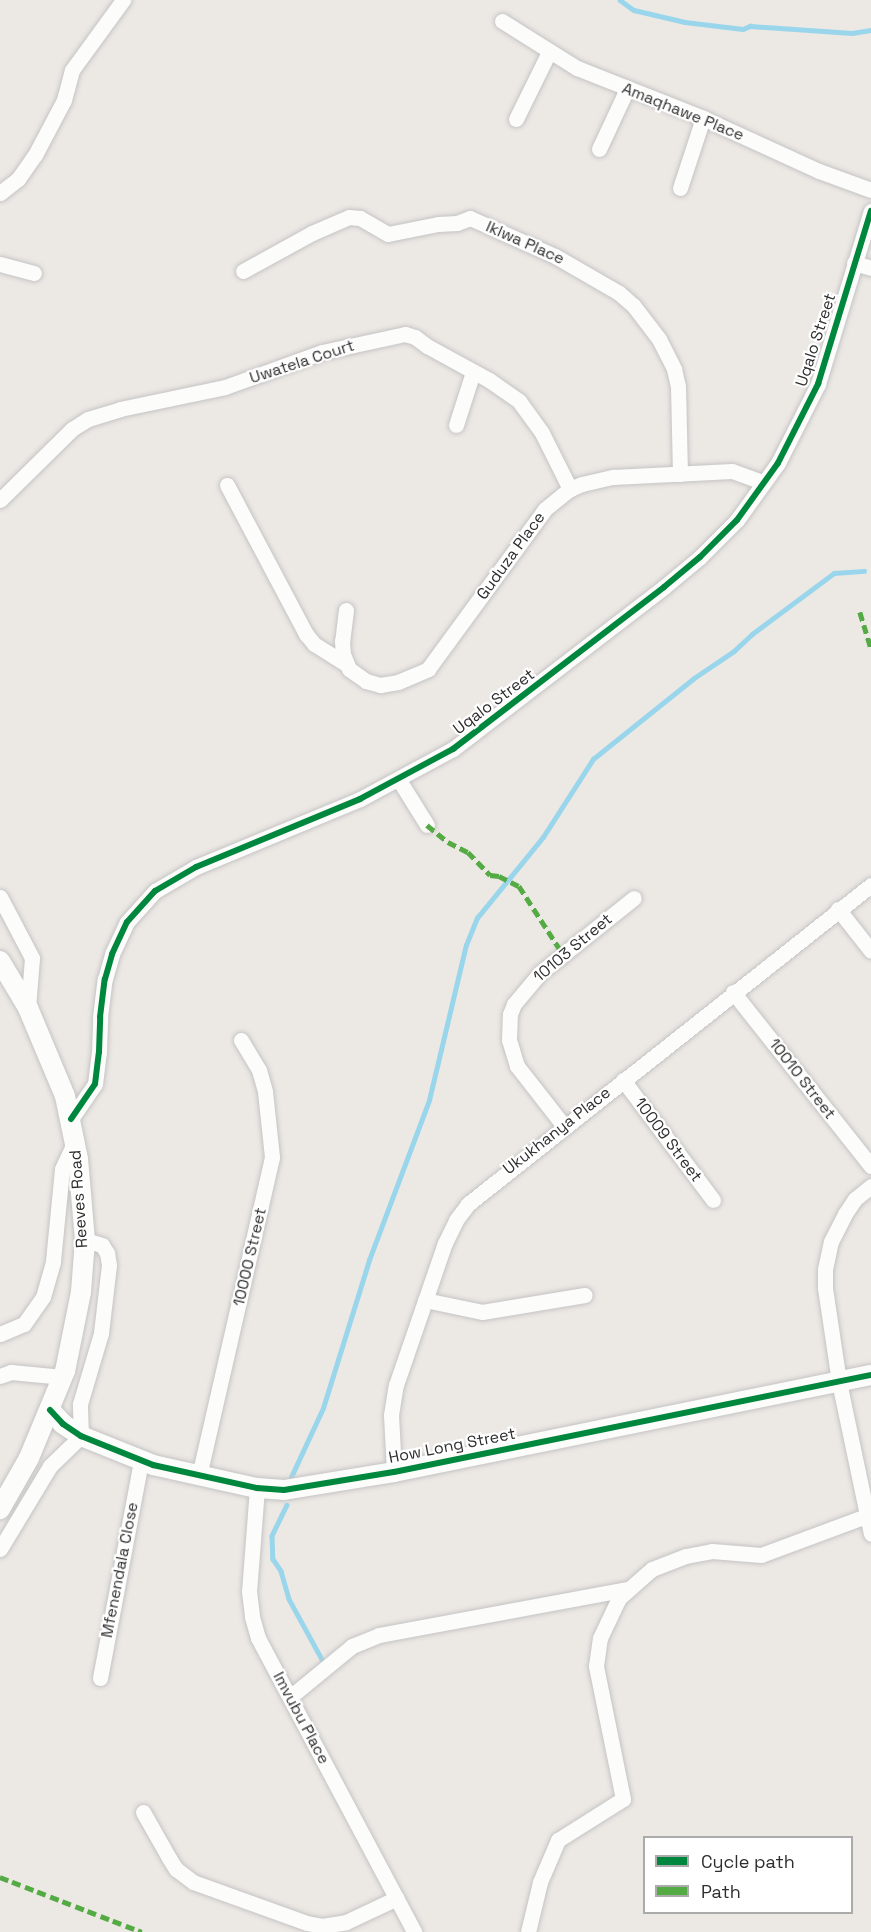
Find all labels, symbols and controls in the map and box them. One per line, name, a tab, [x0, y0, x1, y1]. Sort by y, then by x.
street label: Amaqhawe Place	[619, 79, 747, 145]
street label: Iklwa Place	[483, 217, 567, 269]
street label: Uqalo Street	[792, 291, 840, 389]
street label: Uwatela Court	[247, 336, 357, 388]
street label: Guduza Place	[473, 508, 549, 604]
street label: Uqalo Street	[449, 665, 539, 739]
street label: 10103 Street	[530, 910, 616, 986]
street label: 10010 Street	[765, 1035, 839, 1123]
street label: Ukukhanya Place	[499, 1083, 615, 1179]
street label: 10009 Street	[630, 1094, 706, 1186]
street label: Reeves Road	[66, 1149, 92, 1249]
street label: 10000 Street	[229, 1206, 271, 1308]
street label: How Long Street	[387, 1424, 517, 1468]
street label: Mfenendala Close	[97, 1501, 143, 1639]
street label: Imvubu Place	[269, 1669, 333, 1767]
legend	[643, 1836, 853, 1914]
text: Cycle path	[701, 1850, 795, 1873]
text: Path	[701, 1880, 741, 1903]

